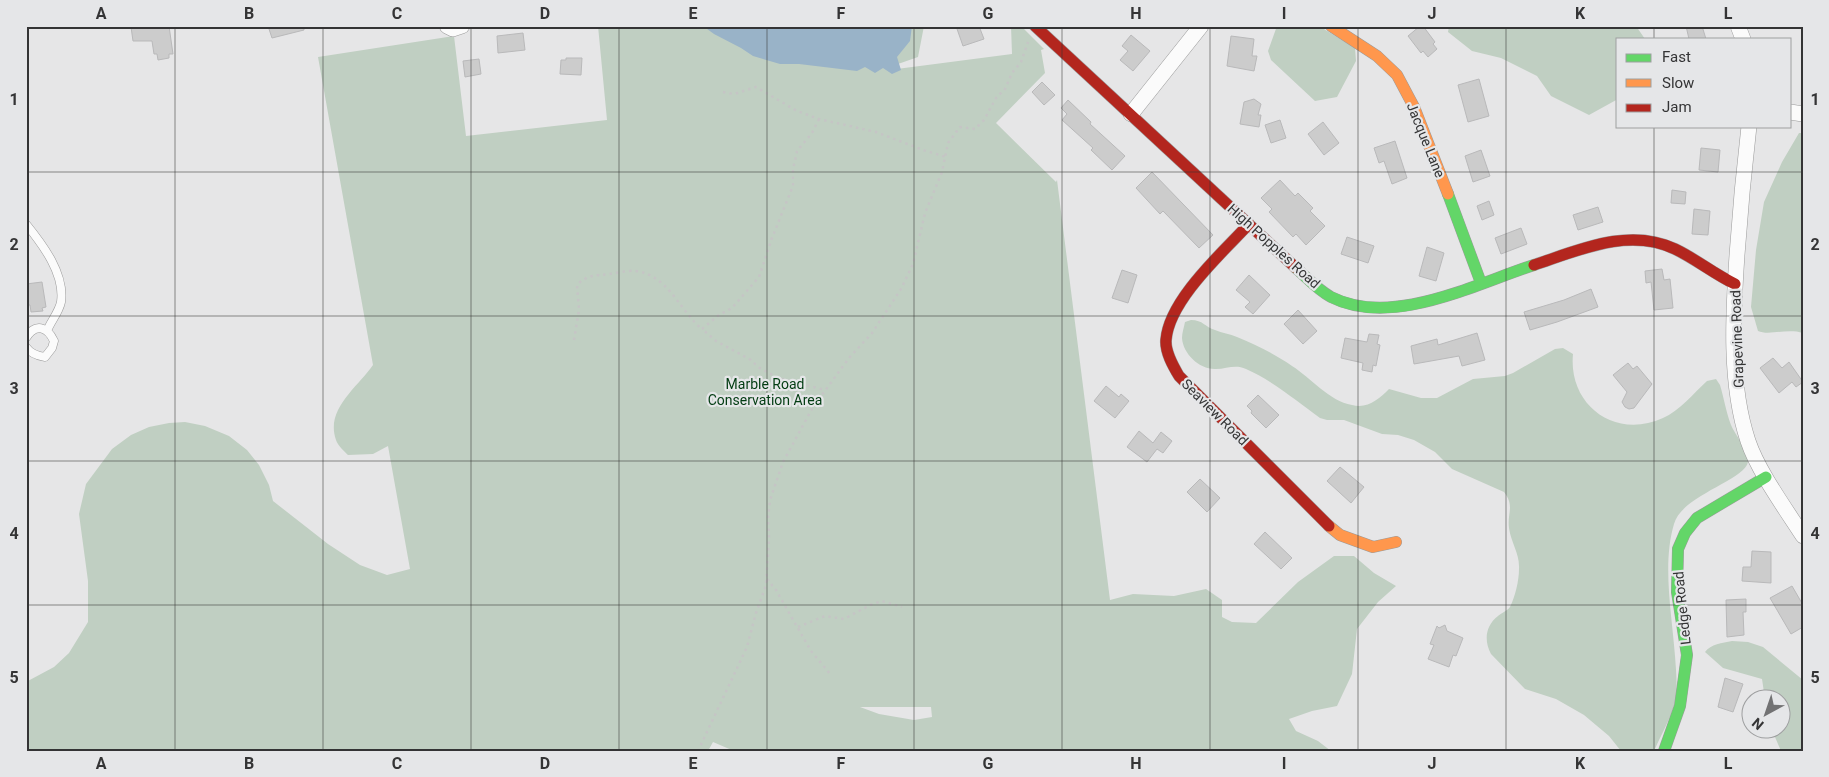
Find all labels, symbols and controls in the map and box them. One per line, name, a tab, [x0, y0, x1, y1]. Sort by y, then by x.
text: A	[96, 4, 107, 23]
text: B	[244, 4, 254, 23]
text: C	[392, 4, 402, 23]
text: D	[540, 4, 550, 23]
text: E	[689, 4, 698, 23]
text: F	[837, 4, 846, 23]
text: G	[983, 4, 994, 23]
text: H	[1130, 4, 1142, 23]
text: I	[1282, 4, 1286, 23]
text: J	[1428, 4, 1436, 23]
text: K	[1575, 4, 1586, 23]
text: L	[1724, 4, 1733, 23]
legend	[1616, 38, 1792, 128]
text: Fast	[1662, 48, 1691, 66]
text: Slow	[1662, 74, 1694, 92]
text: 1	[9, 90, 19, 109]
text: 1	[1810, 90, 1820, 109]
text: Jam	[1662, 98, 1692, 116]
street label: Jacque Lane	[1404, 100, 1448, 180]
street label: High Popples Road	[1225, 200, 1323, 292]
text: 2	[9, 235, 19, 254]
text: 2	[1810, 235, 1820, 254]
street label: Grapevine Road	[1727, 290, 1747, 388]
park label: Marble Road Conservation Area	[708, 376, 822, 408]
street label: Seaview Road	[1179, 376, 1251, 448]
text: 3	[9, 379, 19, 398]
text: 3	[1810, 379, 1820, 398]
text: 4	[9, 524, 19, 543]
text: 4	[1810, 524, 1820, 543]
street label: Ledge Road	[1670, 570, 1694, 646]
text: 5	[9, 668, 19, 687]
text: 5	[1810, 668, 1820, 687]
north arrow	[1742, 690, 1792, 740]
text: N	[1749, 715, 1767, 733]
text: A	[96, 754, 107, 773]
text: B	[244, 754, 254, 773]
text: C	[392, 754, 402, 773]
text: D	[540, 754, 550, 773]
text: E	[689, 754, 698, 773]
text: F	[837, 754, 846, 773]
text: G	[983, 754, 994, 773]
text: H	[1130, 754, 1142, 773]
text: I	[1282, 754, 1286, 773]
text: J	[1428, 754, 1436, 773]
text: K	[1575, 754, 1586, 773]
text: L	[1724, 754, 1733, 773]

